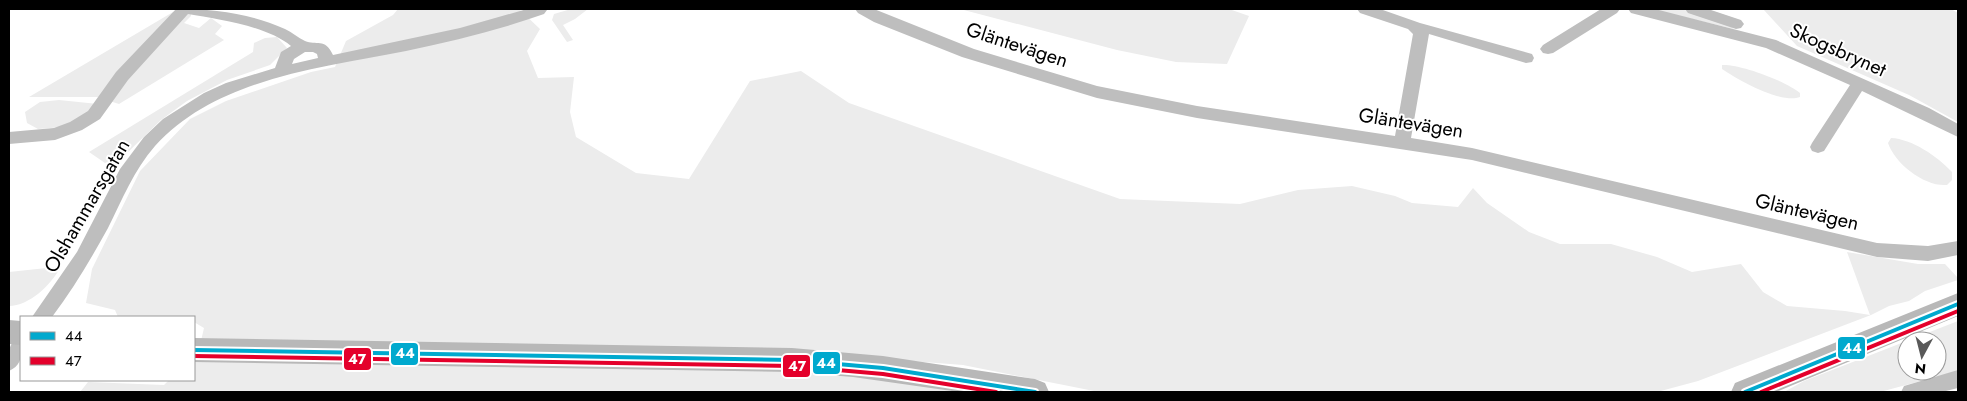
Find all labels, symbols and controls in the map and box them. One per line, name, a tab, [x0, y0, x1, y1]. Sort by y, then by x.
street label: Gläntevägen	[962, 15, 1072, 75]
street label: Skogsbrynet	[1785, 16, 1891, 84]
street label: Gläntevägen	[1356, 100, 1466, 146]
street label: Olshammarsgatan	[37, 134, 137, 278]
street label: Gläntevägen	[1752, 186, 1862, 238]
legend	[20, 316, 195, 381]
text: 44	[65, 325, 83, 347]
north arrow	[1897, 331, 1947, 381]
line badge: 44	[1837, 336, 1866, 360]
text: 44	[1842, 338, 1862, 358]
line badge: 44	[390, 342, 419, 366]
text: 44	[395, 343, 415, 363]
line badge: 47	[343, 347, 372, 371]
text: 47	[348, 349, 367, 369]
text: 47	[65, 350, 82, 372]
line badge: 44	[812, 351, 841, 375]
text: 44	[816, 353, 836, 373]
line badge: 47	[782, 354, 811, 378]
text: 47	[788, 356, 807, 376]
text: N	[1914, 358, 1927, 380]

